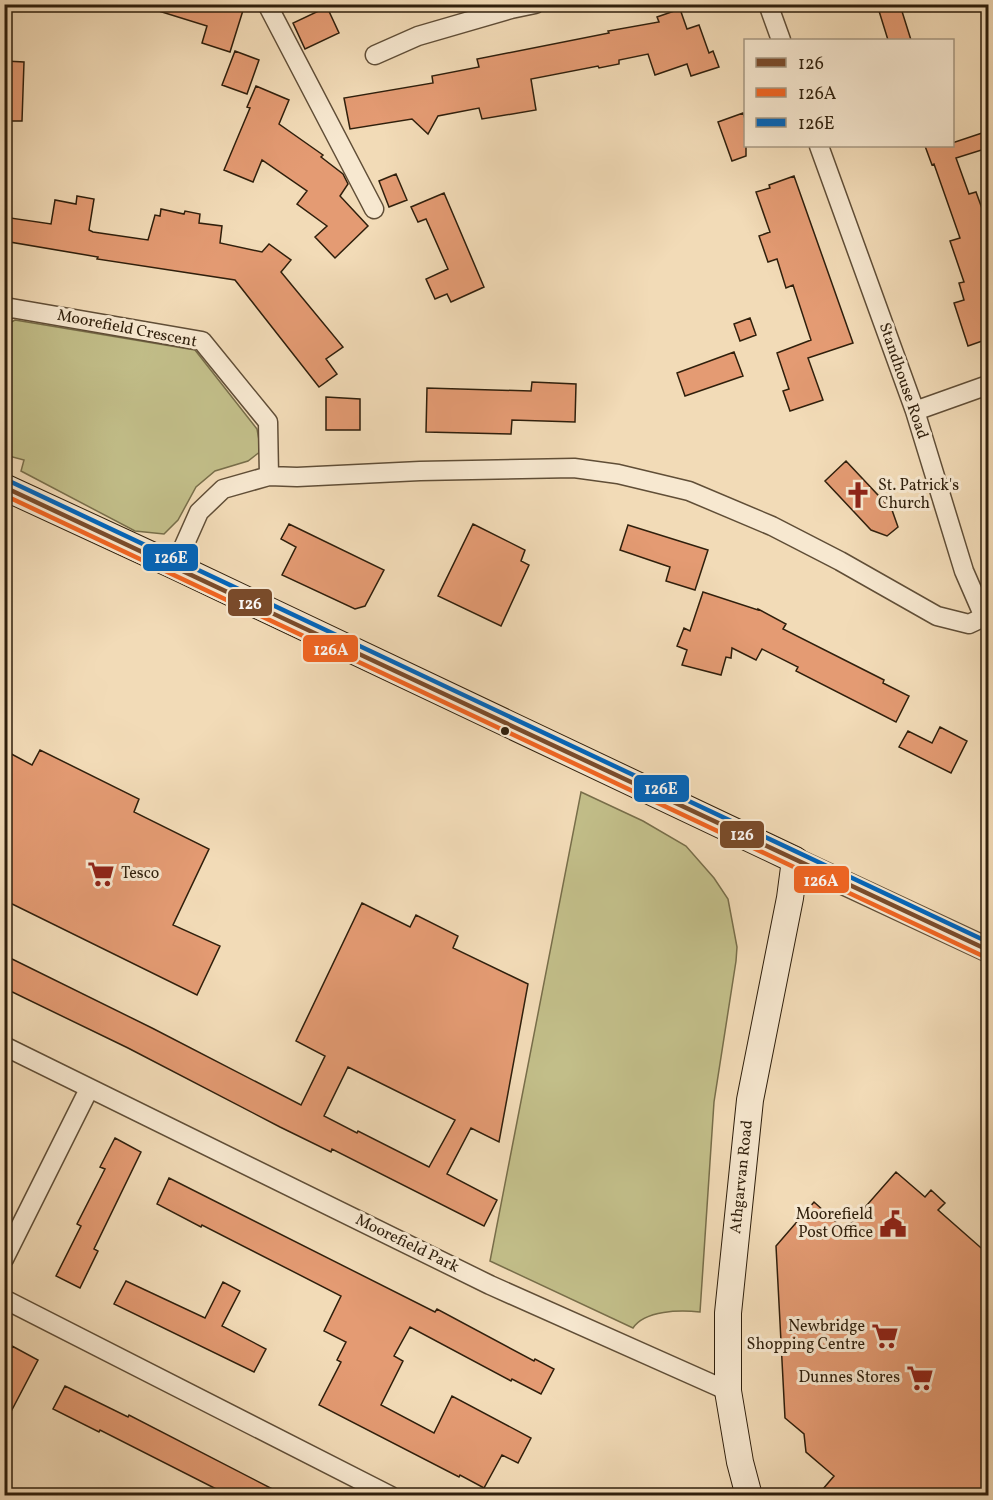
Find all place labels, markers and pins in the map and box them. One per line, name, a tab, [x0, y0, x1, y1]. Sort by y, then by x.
place label: St. Patrick's Church	[878, 475, 959, 515]
church icon: St. Patrick's Church	[843, 480, 873, 510]
unlabelled marker	[499, 725, 511, 737]
supermarket icon: Tesco	[86, 859, 116, 889]
place label: Tesco	[121, 863, 159, 885]
place label: Moorefield Post Office	[796, 1204, 873, 1244]
public building icon: Moorefield Post Office	[878, 1209, 908, 1239]
place label: Newbridge Shopping Centre	[747, 1316, 865, 1356]
supermarket icon: Newbridge Shopping Centre	[870, 1321, 900, 1351]
supermarket icon: Dunnes Stores	[905, 1363, 935, 1393]
place label: Dunnes Stores	[799, 1367, 900, 1389]

